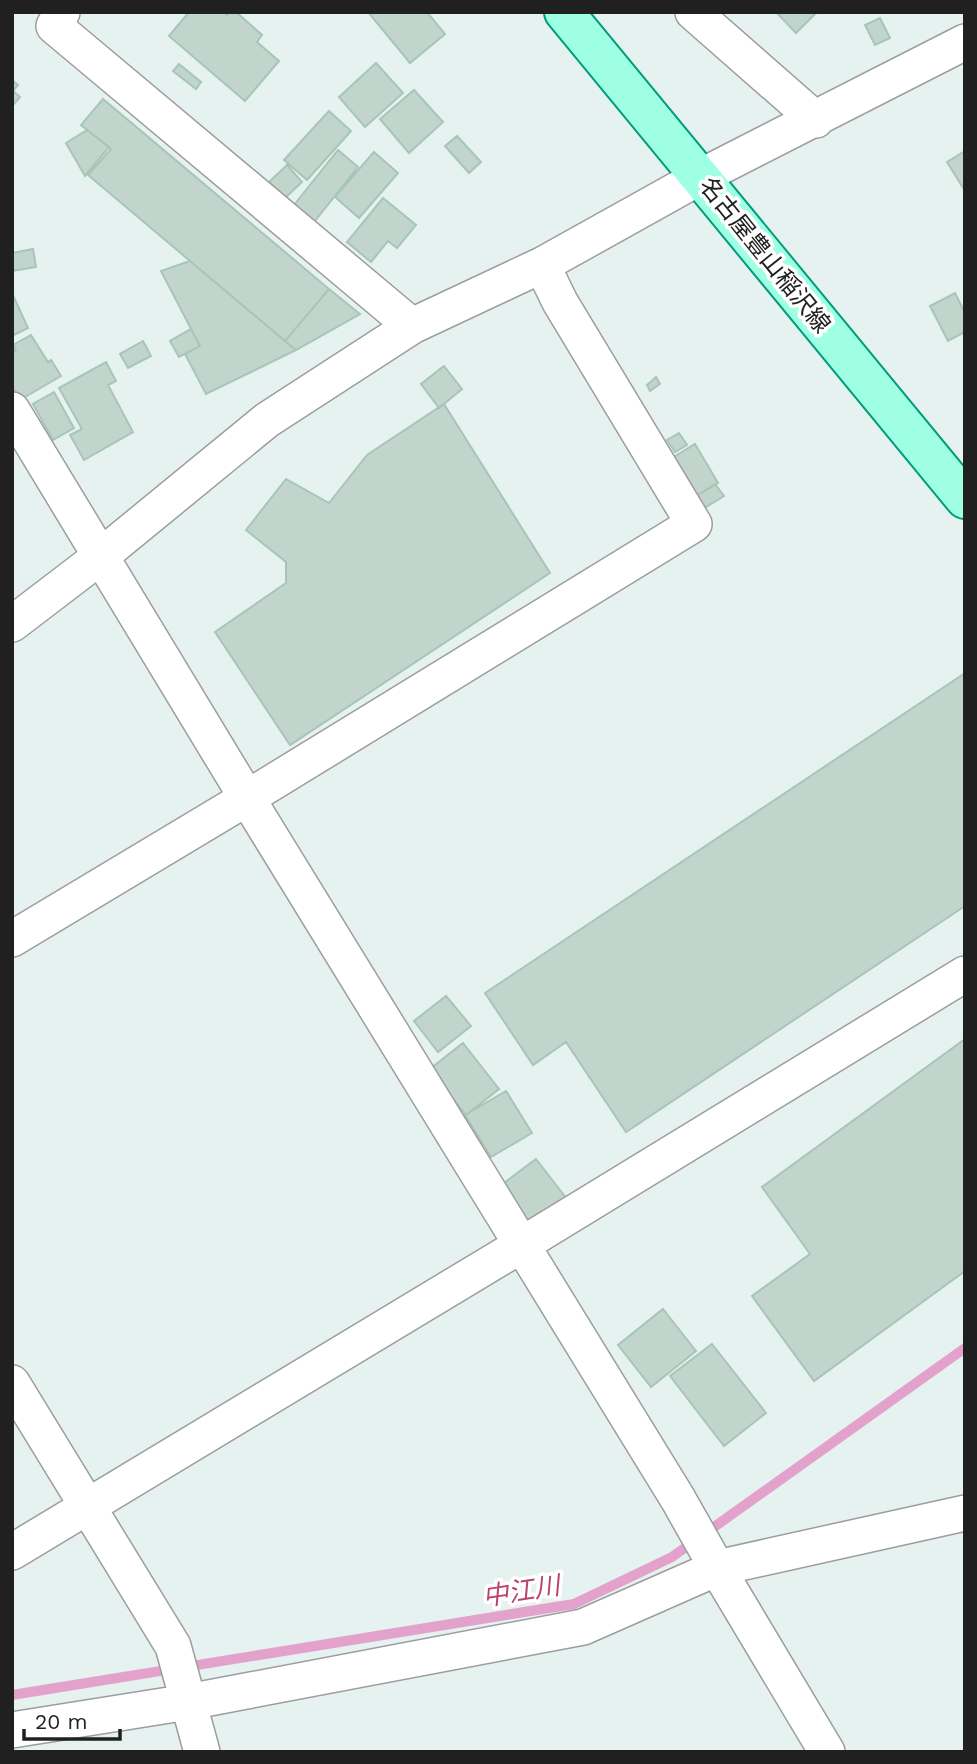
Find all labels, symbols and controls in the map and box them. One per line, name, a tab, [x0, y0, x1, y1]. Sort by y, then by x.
street label: 名古屋豊山稲沢線	[694, 172, 836, 338]
water label: 中江川	[480, 1570, 565, 1612]
scale bar	[24, 1698, 121, 1742]
text: 20 m	[35, 1709, 87, 1734]

